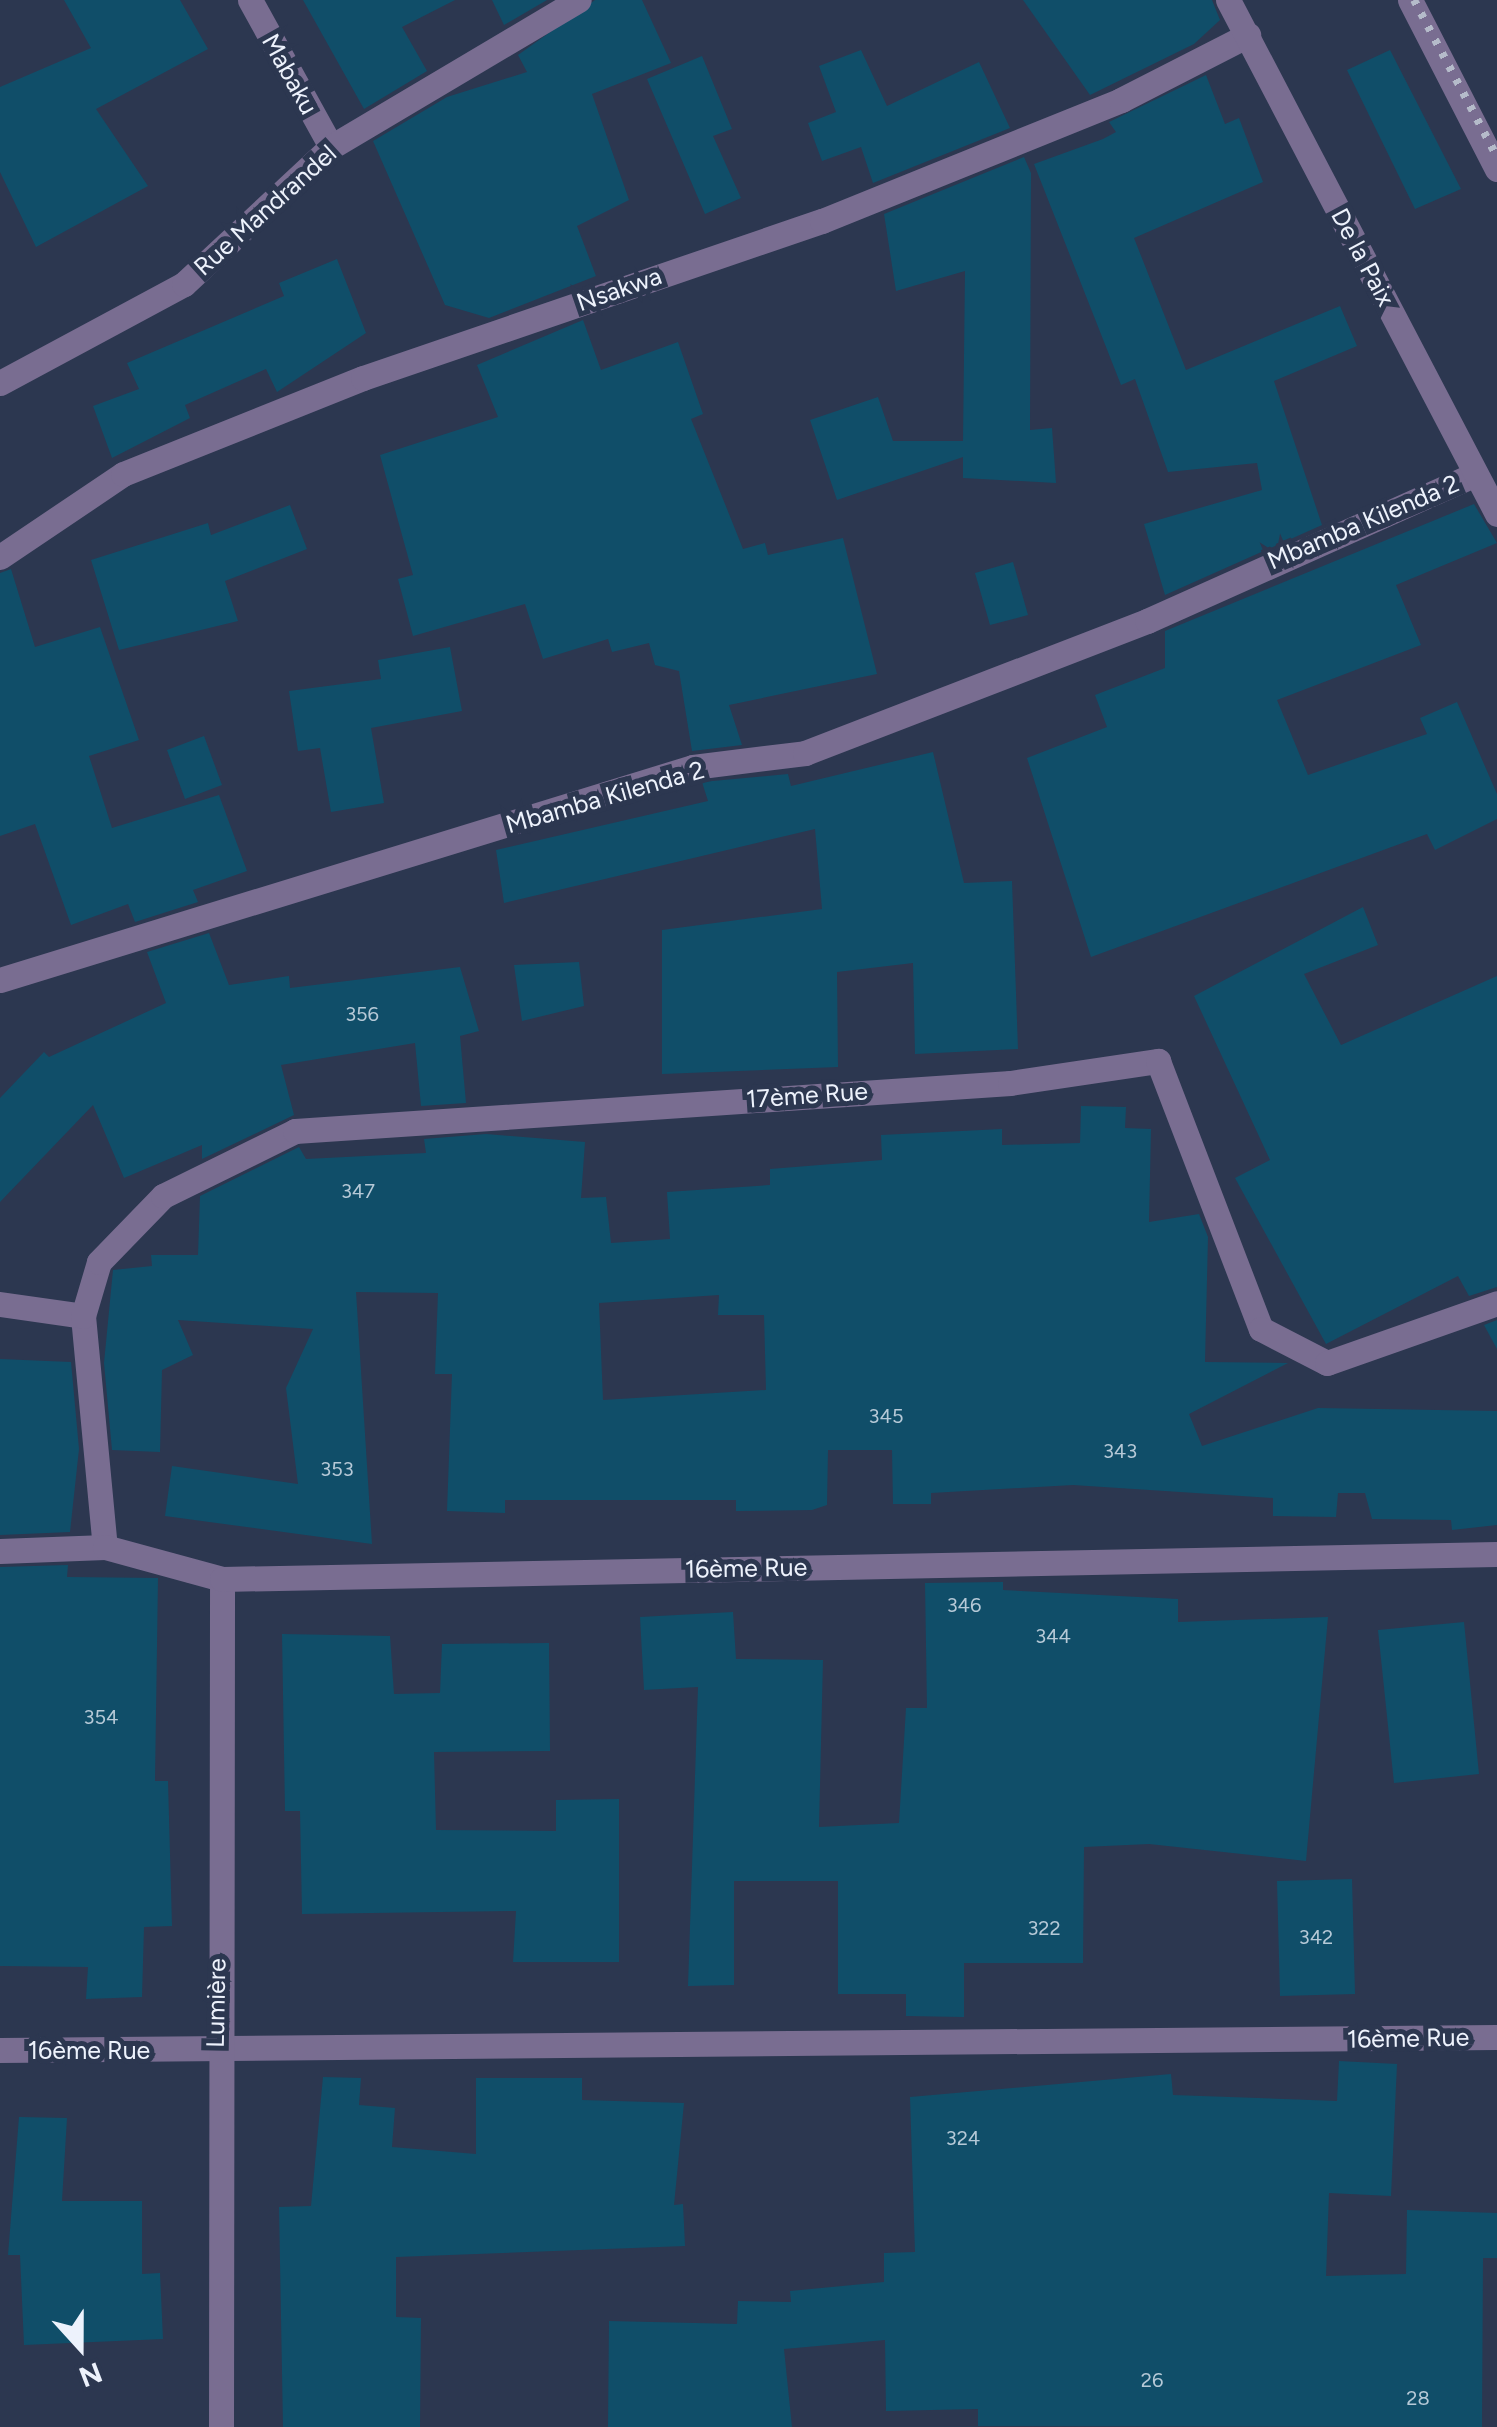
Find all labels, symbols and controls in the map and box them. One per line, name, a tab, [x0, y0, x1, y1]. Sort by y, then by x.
street label: Mabaku	[256, 29, 324, 119]
street label: Rue Mandrandel	[188, 138, 342, 282]
street label: De la Paix	[1325, 203, 1401, 311]
street label: Nsakwa	[573, 261, 665, 317]
street label: Mbamba Kilenda 2	[1263, 468, 1463, 576]
street label: Mbamba Kilenda 2	[502, 754, 708, 840]
house number: 356	[345, 1002, 379, 1026]
street label: 17ème Rue	[745, 1076, 869, 1114]
house number: 347	[341, 1179, 375, 1203]
house number: 345	[869, 1404, 903, 1428]
house number: 343	[1103, 1439, 1137, 1463]
house number: 353	[320, 1457, 354, 1481]
street label: 16ème Rue	[684, 1552, 808, 1584]
house number: 346	[947, 1593, 981, 1617]
house number: 344	[1035, 1624, 1071, 1648]
house number: 354	[84, 1705, 118, 1729]
house number: 322	[1027, 1916, 1061, 1940]
house number: 342	[1299, 1925, 1333, 1949]
street label: Lumière	[200, 1958, 232, 2048]
street label: 16ème Rue	[1346, 2022, 1470, 2054]
street label: 16ème Rue	[28, 2035, 150, 2065]
house number: 324	[946, 2126, 980, 2150]
north arrow	[30, 2297, 130, 2397]
text: N	[75, 2355, 107, 2395]
house number: 26	[1141, 2368, 1163, 2392]
house number: 28	[1406, 2386, 1430, 2410]

